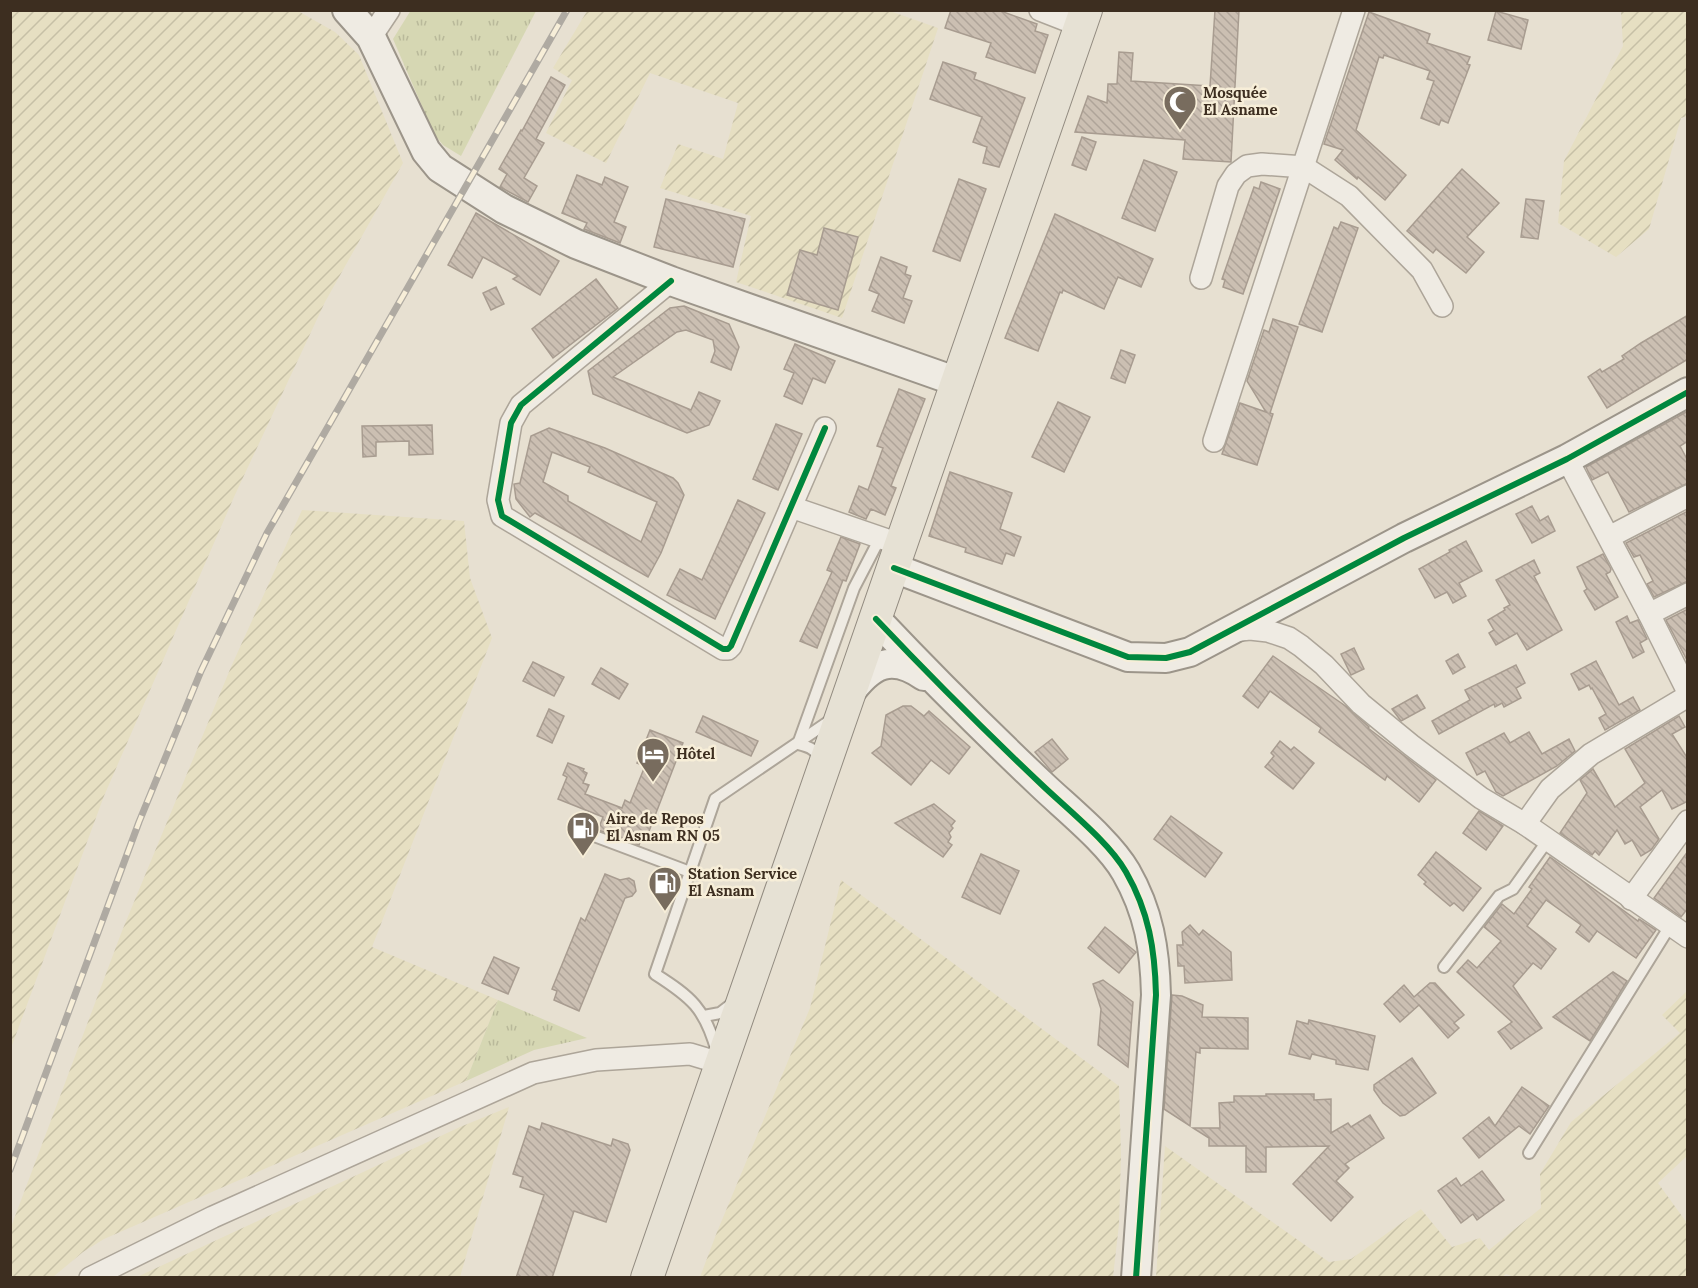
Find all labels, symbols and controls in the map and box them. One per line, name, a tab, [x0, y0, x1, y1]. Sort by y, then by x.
place label: Mosquée El Asname	[1203, 83, 1278, 119]
mosque icon: Mosquée El Asname	[1162, 84, 1198, 131]
hotel icon: Hôtel	[635, 736, 671, 783]
place label: Hôtel	[676, 744, 715, 763]
place label: Aire de Repos El Asnam RN 05	[606, 809, 720, 845]
fuel station icon: Aire de Repos El Asnam RN 05	[565, 810, 601, 857]
place label: Station Service El Asnam	[688, 864, 797, 900]
fuel station icon: Station Service El Asnam	[647, 865, 683, 912]

